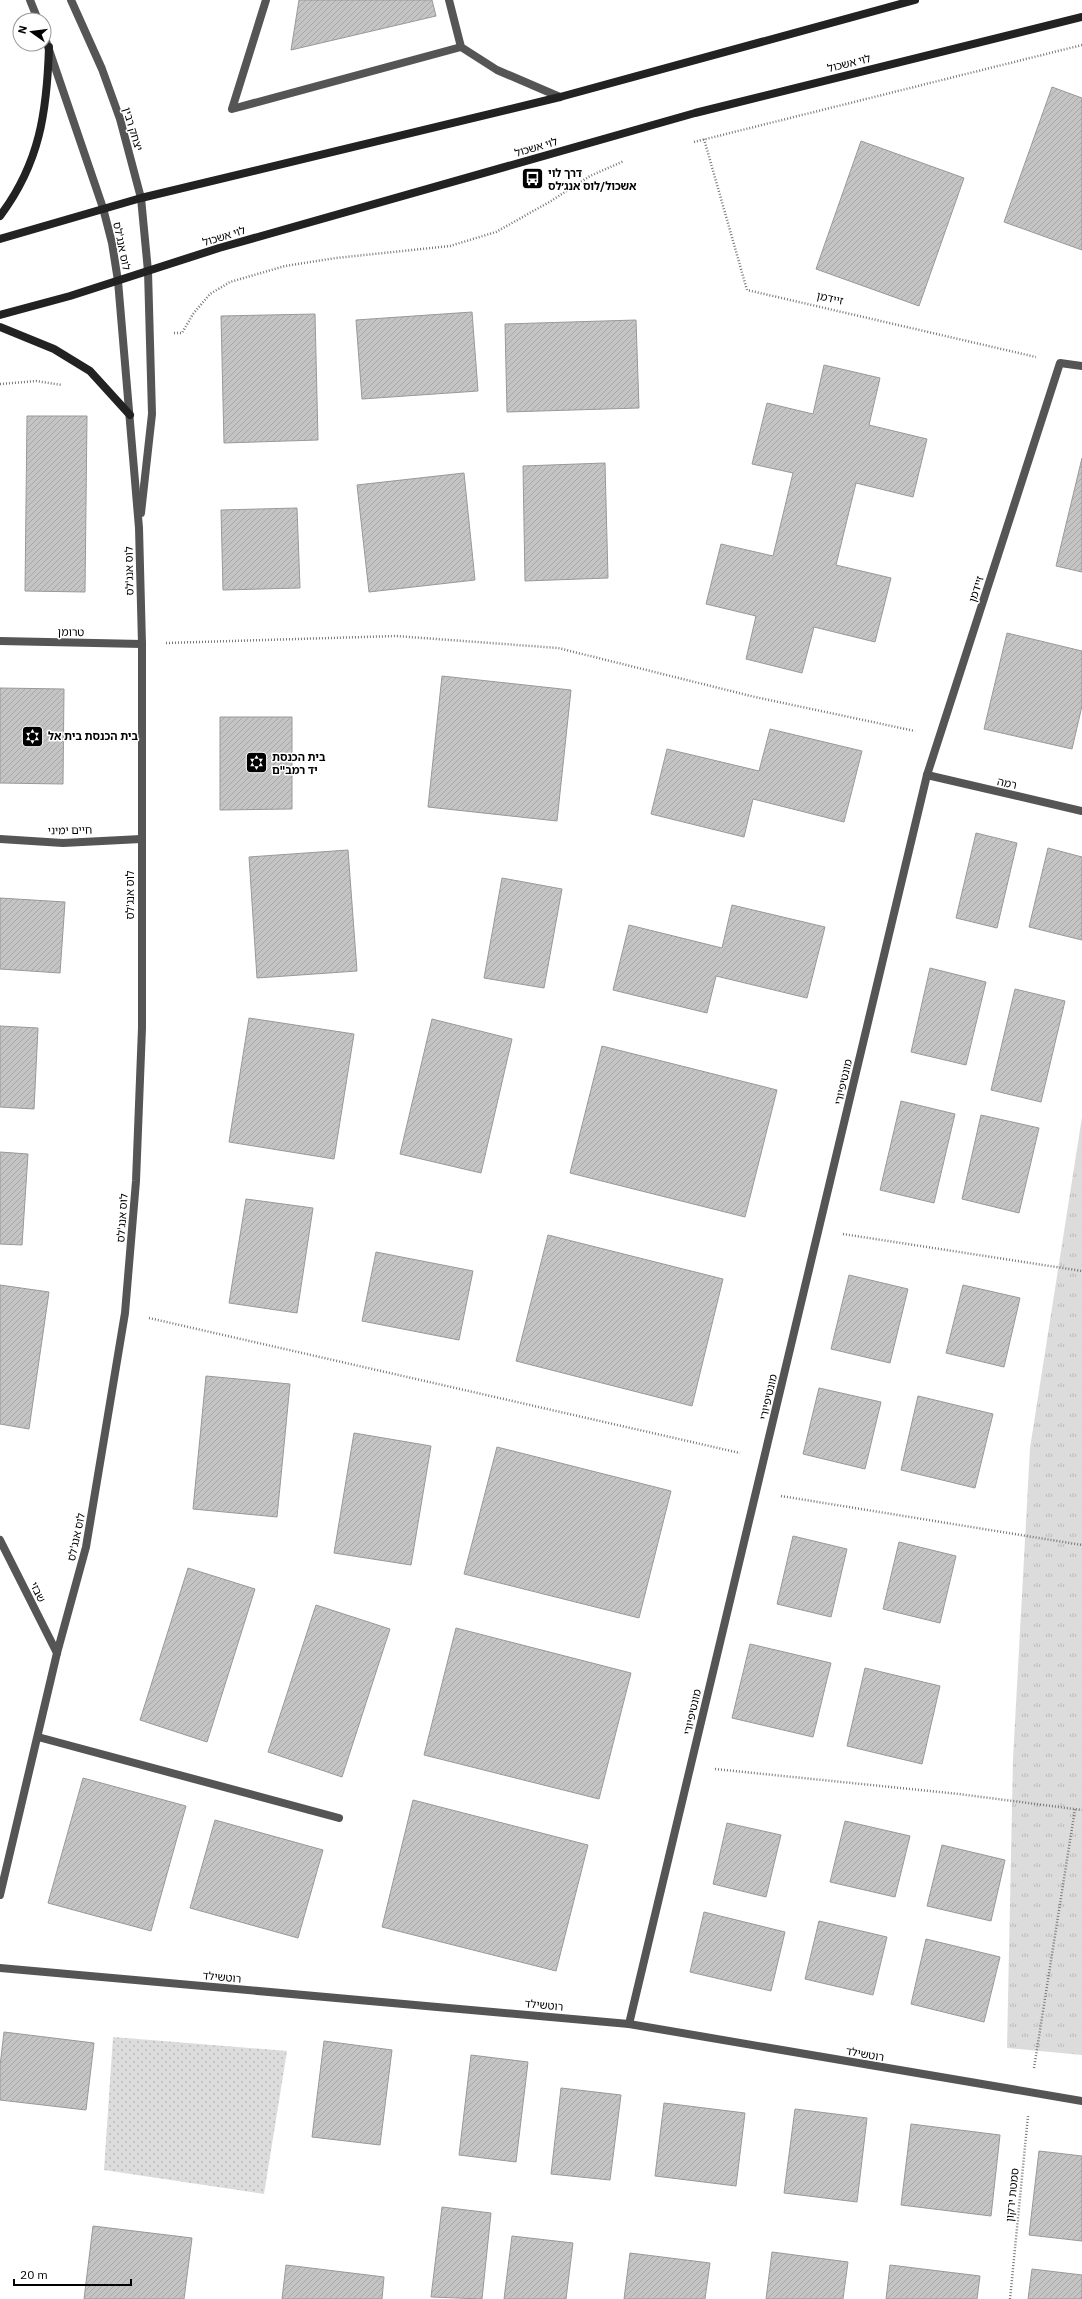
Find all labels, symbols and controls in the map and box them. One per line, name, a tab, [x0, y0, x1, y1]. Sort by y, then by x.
north arrow	[12, 12, 52, 52]
text: N	[15, 24, 30, 35]
street label: לוי אשכול	[826, 51, 872, 75]
street label: יצחק רבין	[120, 106, 146, 152]
street label: לוי אשכול	[513, 134, 559, 160]
bus stop icon: דרך לוי אשכול/לוס אנג׳לס	[520, 166, 546, 192]
place label: דרך לוי אשכול/לוס אנג׳לס	[548, 166, 637, 193]
street label: לוס אנג'לס	[110, 221, 134, 272]
street label: לוי אשכול	[201, 223, 247, 249]
street label: זיידמן	[815, 288, 845, 308]
street label: לוס אנג'לס	[122, 546, 136, 596]
street label: זיידמן	[965, 574, 987, 604]
street label: טרומן	[57, 625, 85, 639]
synagogue icon: בית הכנסת בית אל	[19, 723, 45, 749]
place label: בית הכנסת בית אל	[48, 729, 139, 743]
synagogue icon: בית הכנסת יד רמב"ם	[243, 750, 269, 776]
place label: בית הכנסת יד רמב"ם	[272, 750, 326, 777]
street label: רמה	[996, 774, 1018, 792]
street label: חיים ימיני	[48, 823, 92, 837]
street label: לוס אנג'לס	[123, 870, 137, 920]
street label: מונטיפיורי	[831, 1058, 855, 1106]
street label: לוס אנג'לס	[113, 1193, 131, 1243]
street label: מונטיפיורי	[756, 1373, 780, 1421]
street label: לוס אנג'לס	[64, 1511, 88, 1562]
street label: שבזי	[27, 1579, 49, 1605]
street label: מונטיפיורי	[680, 1688, 704, 1736]
street label: רוטשילד	[202, 1968, 242, 1986]
street label: רוטשילד	[524, 1996, 564, 2014]
street label: רוטשילד	[845, 2044, 885, 2064]
street label: סמטת ירקון	[1002, 2167, 1022, 2223]
scale bar	[14, 2261, 131, 2287]
text: 20 m	[20, 2267, 48, 2282]

